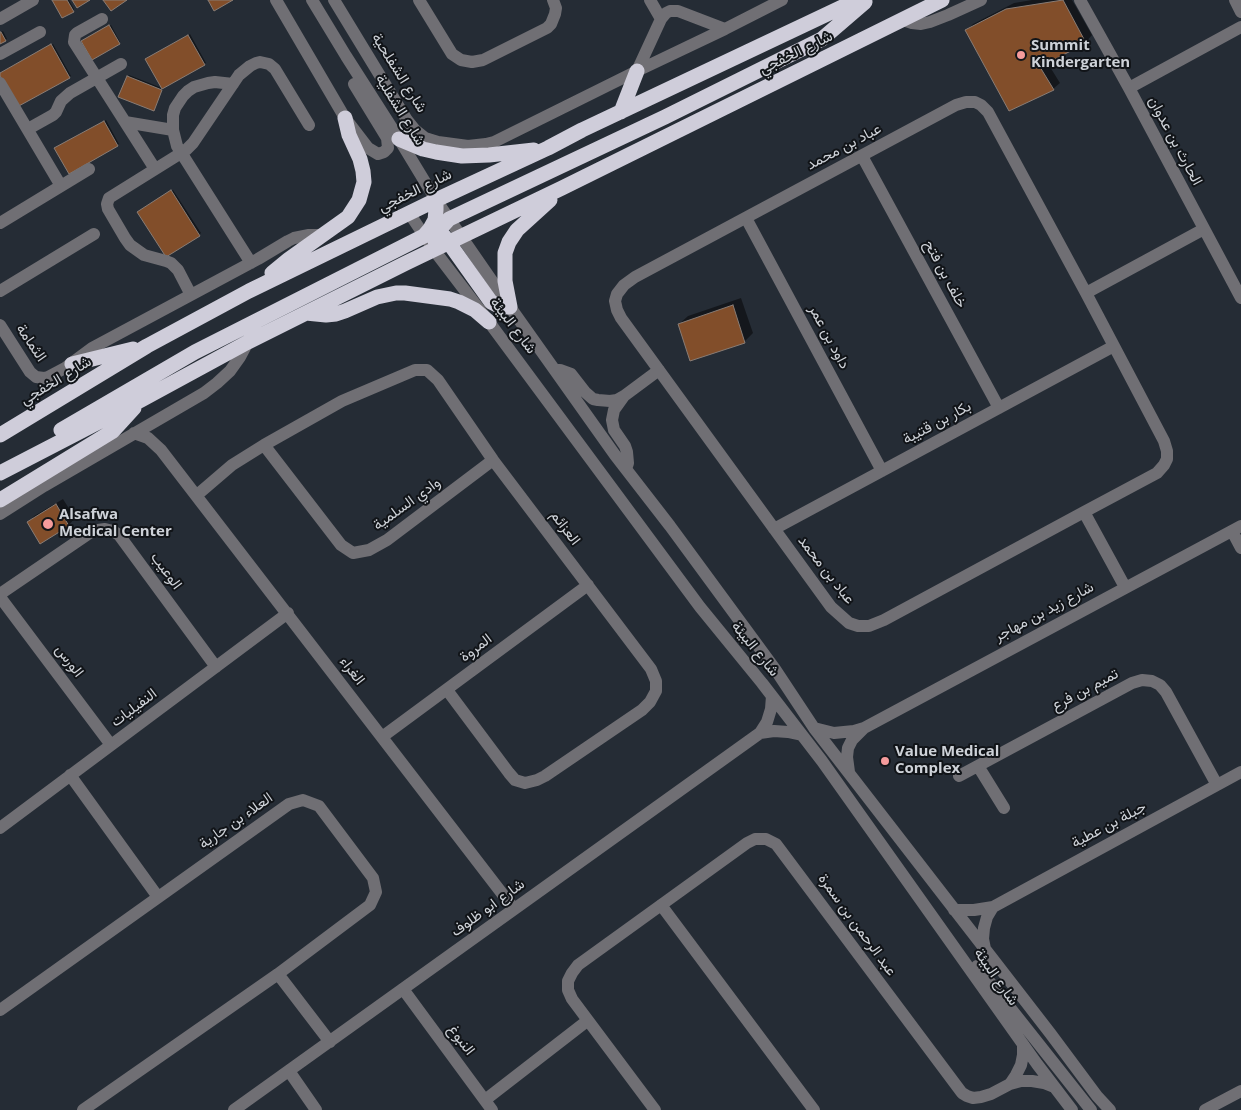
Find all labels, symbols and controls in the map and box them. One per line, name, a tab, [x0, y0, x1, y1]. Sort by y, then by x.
street label: شارع الخفجي	[756, 27, 836, 79]
street label: شارع الشفلحية	[367, 30, 431, 116]
place label: Summit Kindergarten	[1031, 37, 1130, 72]
marker: Summit Kindergarten	[1015, 49, 1027, 61]
street label: شارع الشفلية	[371, 71, 429, 149]
street label: الحارث بن عدوان	[1144, 93, 1206, 189]
street label: عباد بن محمد	[804, 120, 884, 174]
street label: شارع الخفجي	[375, 165, 455, 217]
street label: خلف بن فتح	[920, 237, 970, 311]
street label: شارع البيئة	[486, 294, 540, 358]
street label: داود بن عمر	[805, 302, 853, 372]
street label: الثمامة	[12, 321, 50, 365]
street label: شارع الخفجي	[17, 353, 95, 409]
street label: بكار بن قتيبة	[900, 397, 974, 449]
street label: وادي السلمية	[370, 474, 444, 534]
place label: Alsafwa Medical Center	[59, 506, 172, 541]
street label: العزائم	[546, 507, 584, 549]
marker: Alsafwa Medical Center	[41, 517, 55, 531]
street label: عباد بن محمد	[794, 532, 858, 608]
street label: الوعيب	[146, 549, 186, 593]
street label: شارع زيد بن مهاجر	[991, 578, 1097, 646]
street label: شارع البيئة	[727, 618, 783, 680]
street label: المروة	[456, 630, 496, 666]
street label: الورس	[51, 641, 87, 681]
street label: الغراء	[336, 653, 368, 689]
street label: تميم بن فرع	[1048, 665, 1122, 715]
street label: النفيليات	[107, 685, 161, 731]
place label: Value Medical Complex	[895, 743, 999, 778]
marker: Value Medical Complex	[879, 755, 891, 767]
street label: العلاء بن جارية	[196, 789, 276, 853]
street label: جبلة بن عطية	[1069, 798, 1149, 852]
street label: عبد الرحمن بن سمرة	[814, 870, 900, 980]
street label: شارع ابو ظلوف	[448, 875, 528, 941]
street label: شارع البيئة	[970, 945, 1022, 1009]
street label: النبوغ	[444, 1021, 478, 1059]

